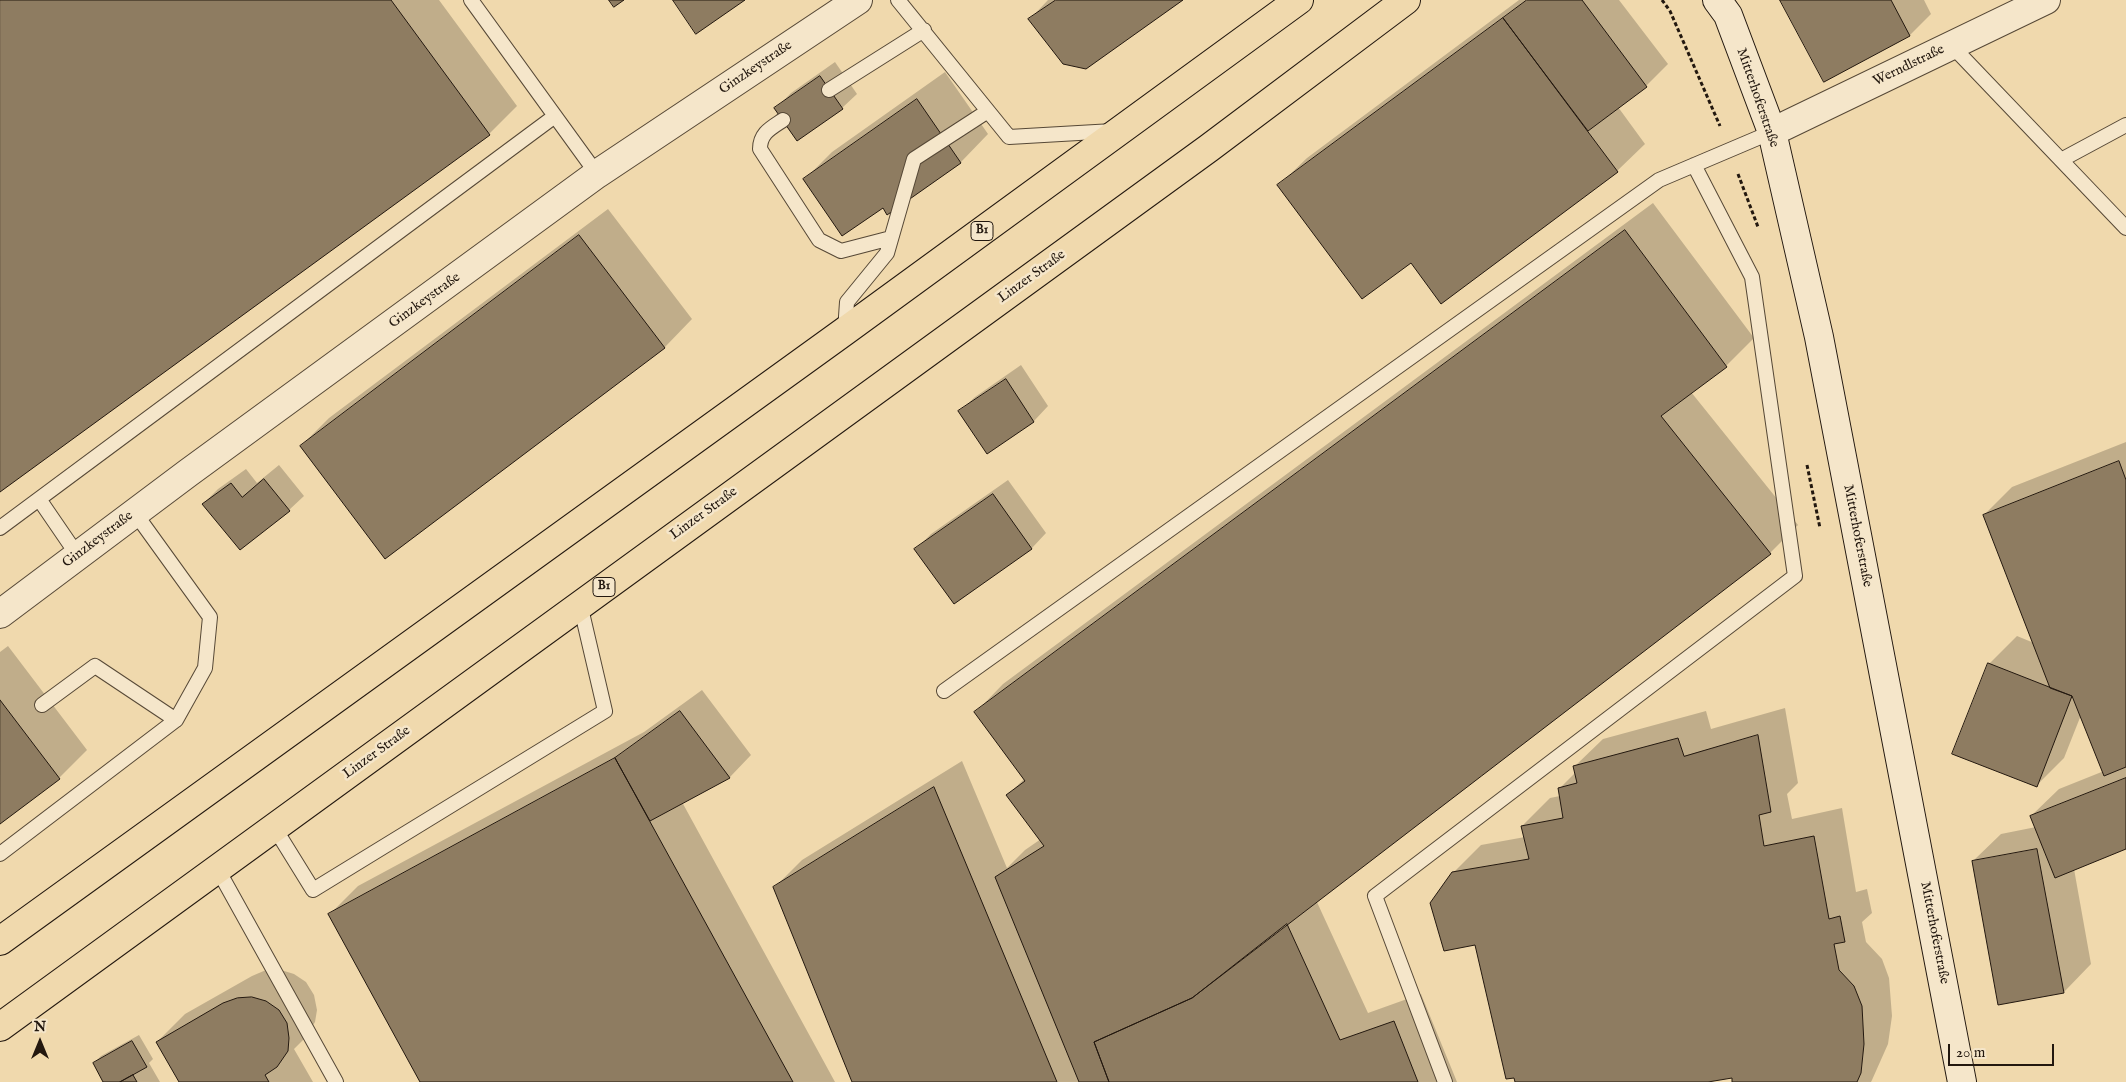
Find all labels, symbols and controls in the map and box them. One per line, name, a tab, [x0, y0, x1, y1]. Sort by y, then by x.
street label: Ginzkeystraße	[716, 38, 796, 98]
street label: Werndlstraße	[1870, 41, 1948, 91]
street label: Mitterhoferstraße	[1732, 46, 1782, 150]
road number: B1	[971, 222, 993, 240]
street label: Linzer Straße	[995, 247, 1069, 307]
street label: Ginzkeystraße	[386, 269, 464, 333]
street label: Mitterhoferstraße	[1839, 483, 1875, 589]
street label: Linzer Straße	[667, 484, 741, 544]
street label: Ginzkeystraße	[59, 508, 137, 572]
road number: B1	[593, 578, 615, 596]
street label: Linzer Straße	[340, 723, 414, 783]
street label: Mitterhoferstraße	[1916, 880, 1952, 986]
north arrow	[15, 1017, 65, 1067]
text: N	[34, 1018, 46, 1036]
scale bar	[1951, 1034, 2057, 1066]
text: 20 m	[1956, 1043, 1985, 1062]

